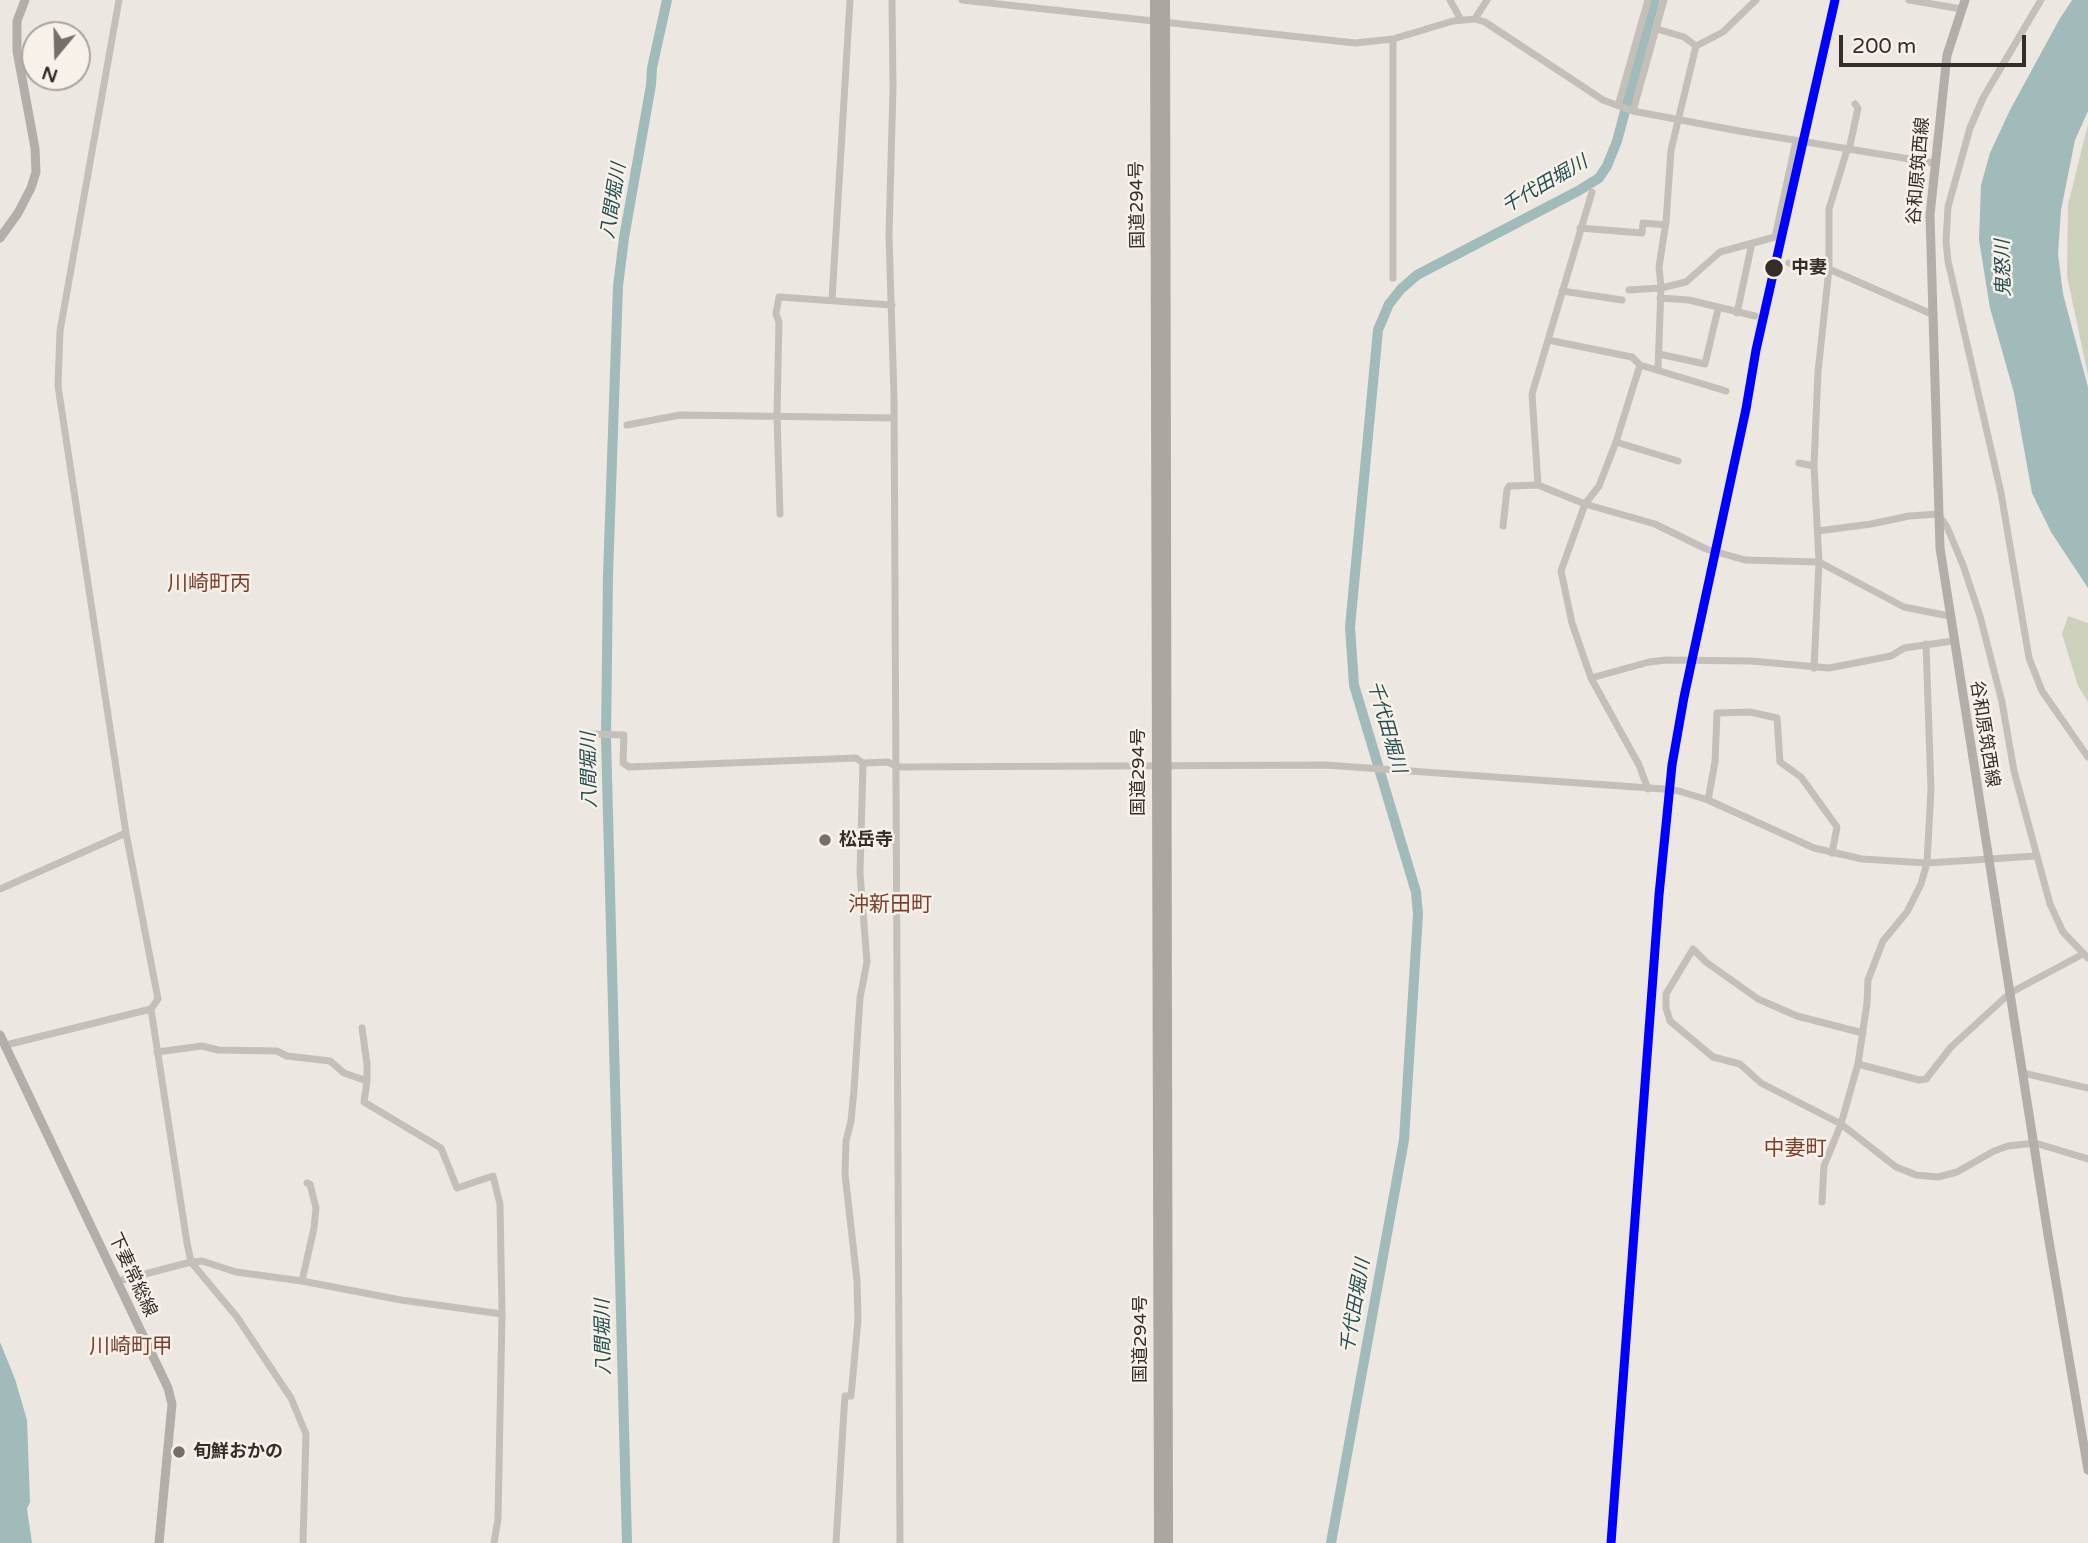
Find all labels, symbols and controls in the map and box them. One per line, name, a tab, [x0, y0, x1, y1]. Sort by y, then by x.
north arrow	[21, 21, 91, 91]
scale bar	[1843, 21, 2030, 65]
text: 200 m	[1852, 34, 1916, 59]
text: N	[39, 61, 61, 87]
street label: 谷和原筑西線	[1904, 116, 1934, 226]
water label: 千代田堀川	[1498, 151, 1592, 219]
street label: 国道294号	[1126, 161, 1150, 249]
water label: 八間堀川	[597, 162, 631, 240]
water label: 鬼怒川	[1992, 239, 2016, 297]
marker: 中妻	[1763, 257, 1785, 279]
place label: 中妻	[1791, 257, 1827, 279]
district label: 川崎町丙	[167, 571, 251, 597]
water label: 千代田堀川	[1362, 678, 1410, 776]
street label: 谷和原筑西線	[1965, 679, 2003, 789]
street label: 国道294号	[1128, 728, 1150, 816]
water label: 八間堀川	[578, 732, 602, 808]
place label: 松岳寺	[839, 829, 893, 851]
marker: 松岳寺	[817, 832, 833, 848]
district label: 沖新田町	[848, 892, 932, 918]
district label: 中妻町	[1764, 1136, 1826, 1162]
street label: 下妻常総線	[103, 1230, 161, 1320]
water label: 千代田堀川	[1337, 1257, 1375, 1355]
street label: 国道294号	[1130, 1295, 1152, 1383]
water label: 八間堀川	[592, 1299, 616, 1375]
district label: 川崎町甲	[89, 1334, 173, 1360]
place label: 旬鮮おかの	[193, 1441, 283, 1463]
marker: 旬鮮おかの	[171, 1444, 187, 1460]

